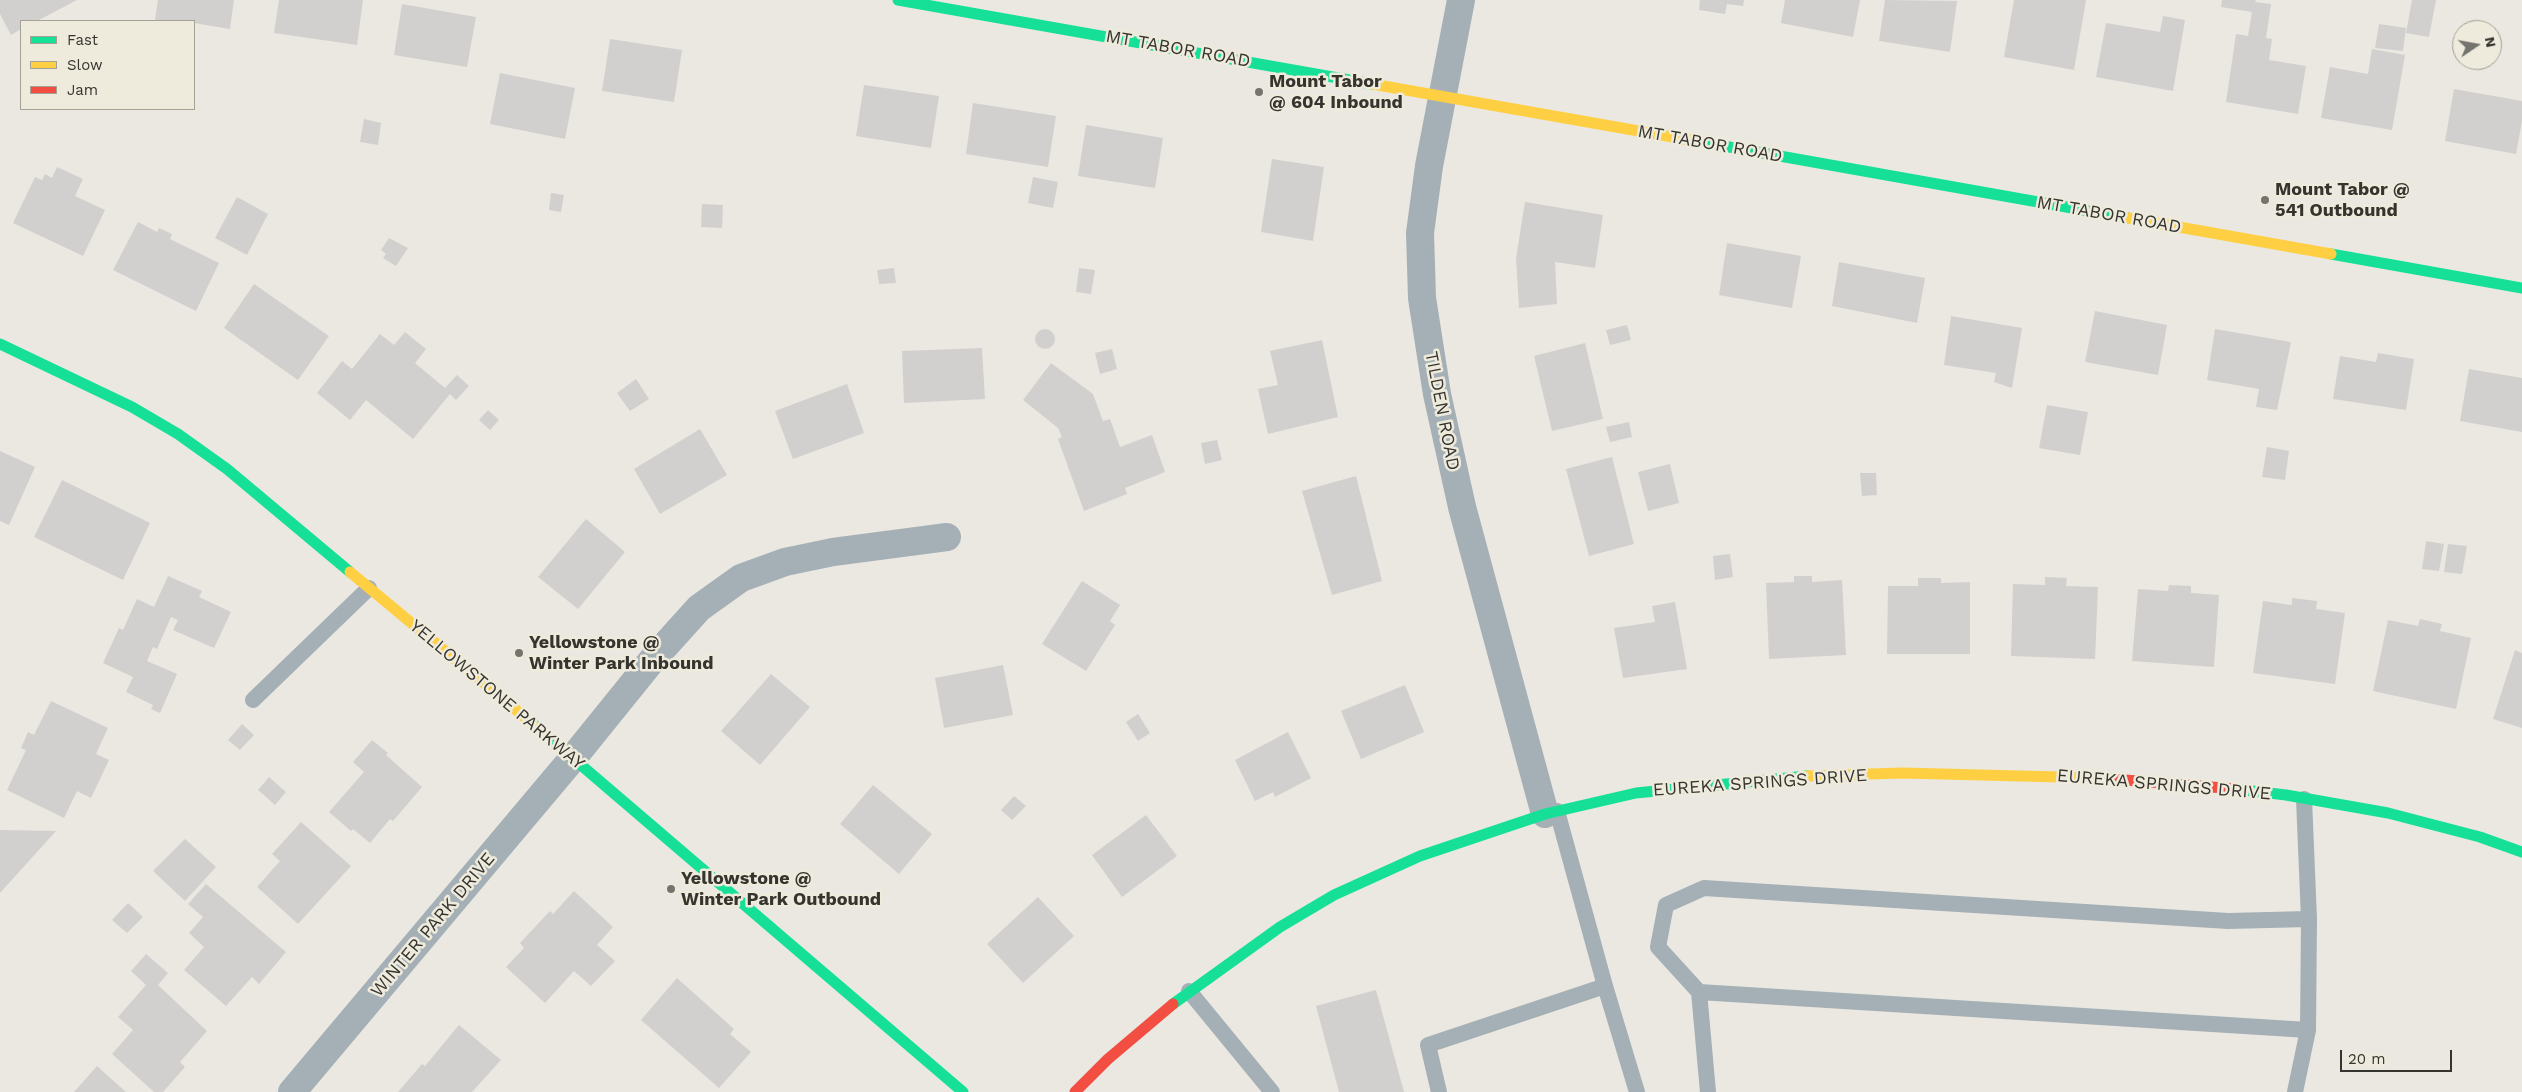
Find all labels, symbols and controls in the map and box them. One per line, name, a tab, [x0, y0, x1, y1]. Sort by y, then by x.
legend	[20, 20, 195, 110]
north arrow	[2452, 20, 2502, 70]
street label: MT TABOR ROAD	[1104, 26, 1252, 72]
text: Fast	[67, 31, 98, 49]
text: N	[2482, 35, 2500, 49]
text: Slow	[67, 56, 103, 74]
place label: Mount Tabor @ 604 Inbound	[1269, 71, 1403, 114]
text: Jam	[67, 81, 98, 99]
marker: Mount Tabor @ 604 Inbound	[1253, 86, 1265, 98]
street label: MT TABOR ROAD	[1636, 121, 1784, 167]
place label: Mount Tabor @ 541 Outbound	[2275, 179, 2410, 222]
street label: MT TABOR ROAD	[2035, 192, 2183, 238]
marker: Mount Tabor @ 541 Outbound	[2259, 194, 2271, 206]
street label: TILDEN ROAD	[1420, 350, 1464, 472]
street label: YELLOWSTONE PARKWAY	[405, 615, 589, 775]
place label: Yellowstone @ Winter Park Inbound	[529, 632, 714, 674]
marker: Yellowstone @ Winter Park Inbound	[513, 647, 525, 659]
street label: EUREKA SPRINGS DRIVE	[1652, 765, 1868, 801]
street label: EUREKA SPRINGS DRIVE	[2056, 765, 2272, 805]
street label: WINTER PARK DRIVE	[366, 848, 500, 1002]
place label: Yellowstone @ Winter Park Outbound	[681, 868, 881, 911]
marker: Yellowstone @ Winter Park Outbound	[665, 883, 677, 895]
scale bar	[2342, 1040, 2454, 1072]
text: 20 m	[2348, 1050, 2386, 1068]

